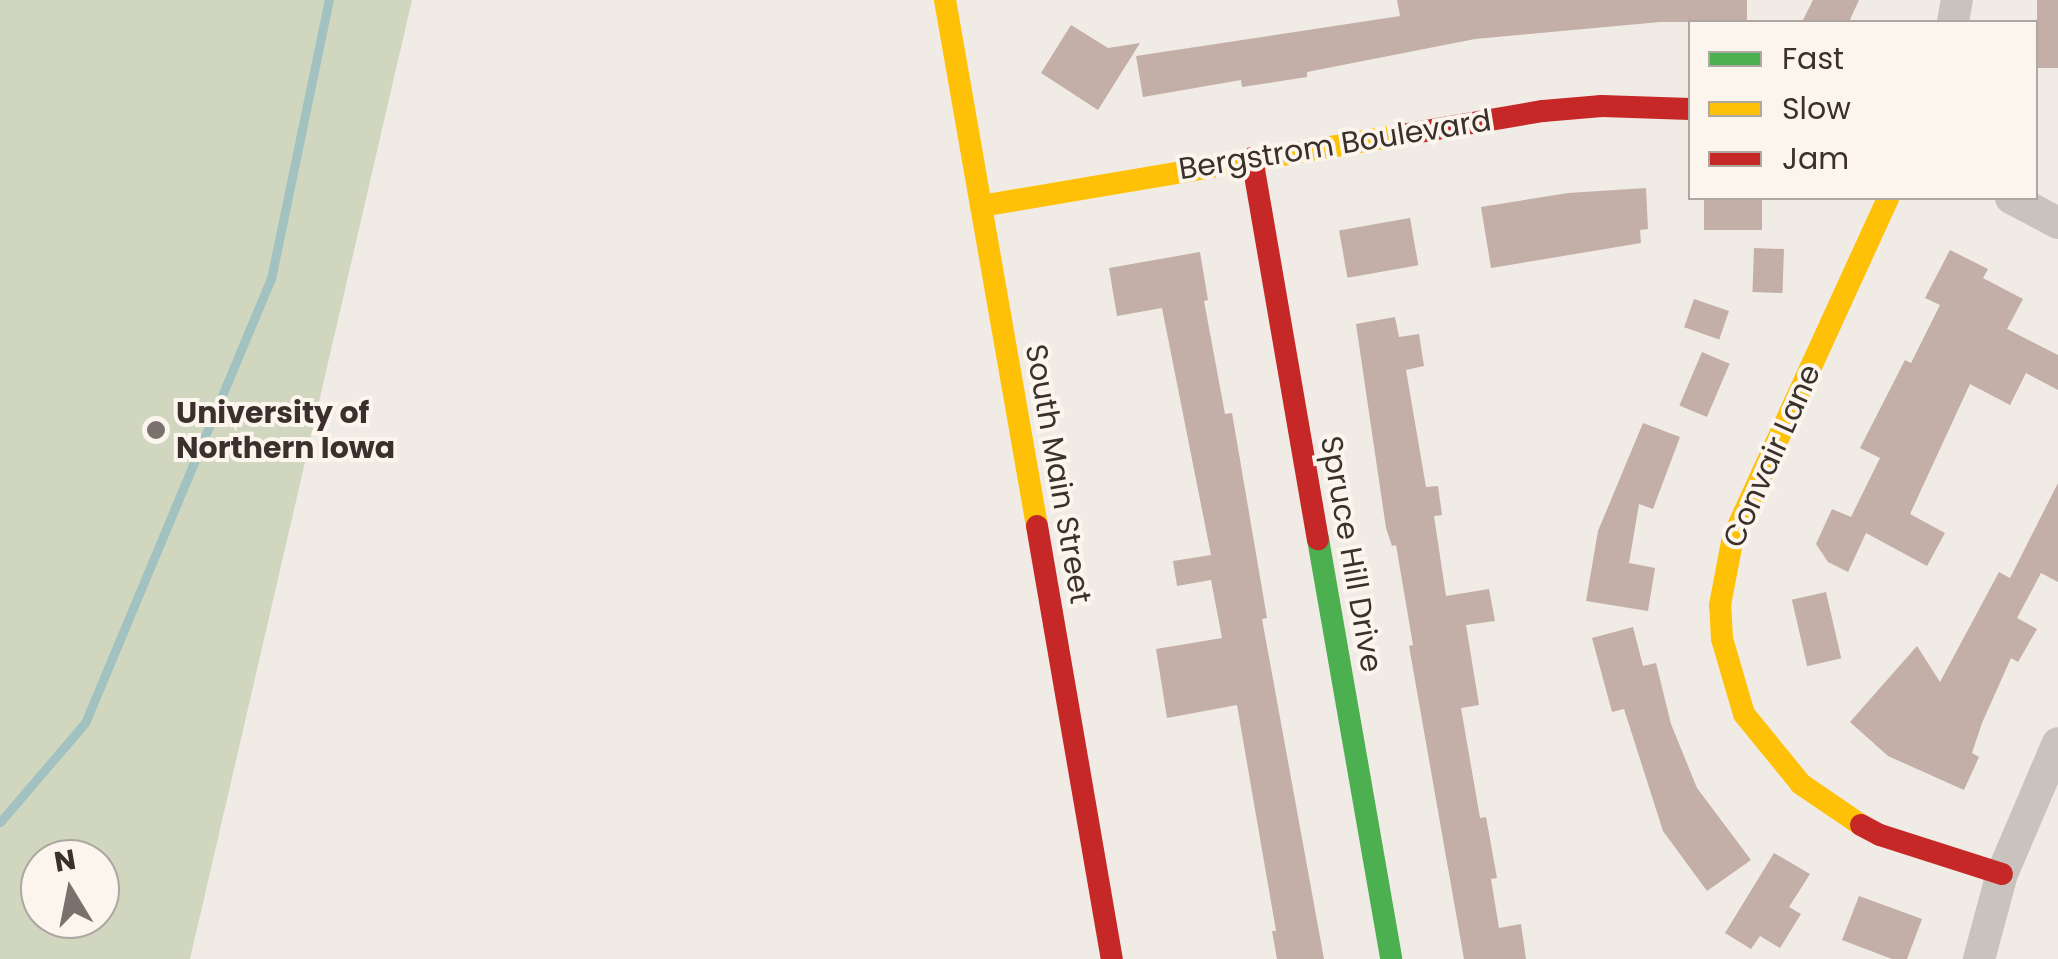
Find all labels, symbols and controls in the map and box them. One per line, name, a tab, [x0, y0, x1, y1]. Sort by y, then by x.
legend	[1688, 20, 2038, 200]
text: Fast	[1782, 37, 1844, 80]
text: Slow	[1782, 87, 1851, 130]
street label: Bergstrom Boulevard	[1176, 103, 1494, 187]
text: Jam	[1782, 137, 1849, 180]
street label: South Main Street	[1017, 342, 1099, 606]
street label: Convair Lane	[1716, 359, 1828, 553]
place label: University of Northern Iowa	[176, 395, 395, 466]
marker: University of Northern Iowa	[145, 419, 167, 441]
street label: Spruce Hill Drive	[1313, 433, 1389, 675]
north arrow	[20, 839, 120, 939]
text: N	[51, 840, 79, 882]

